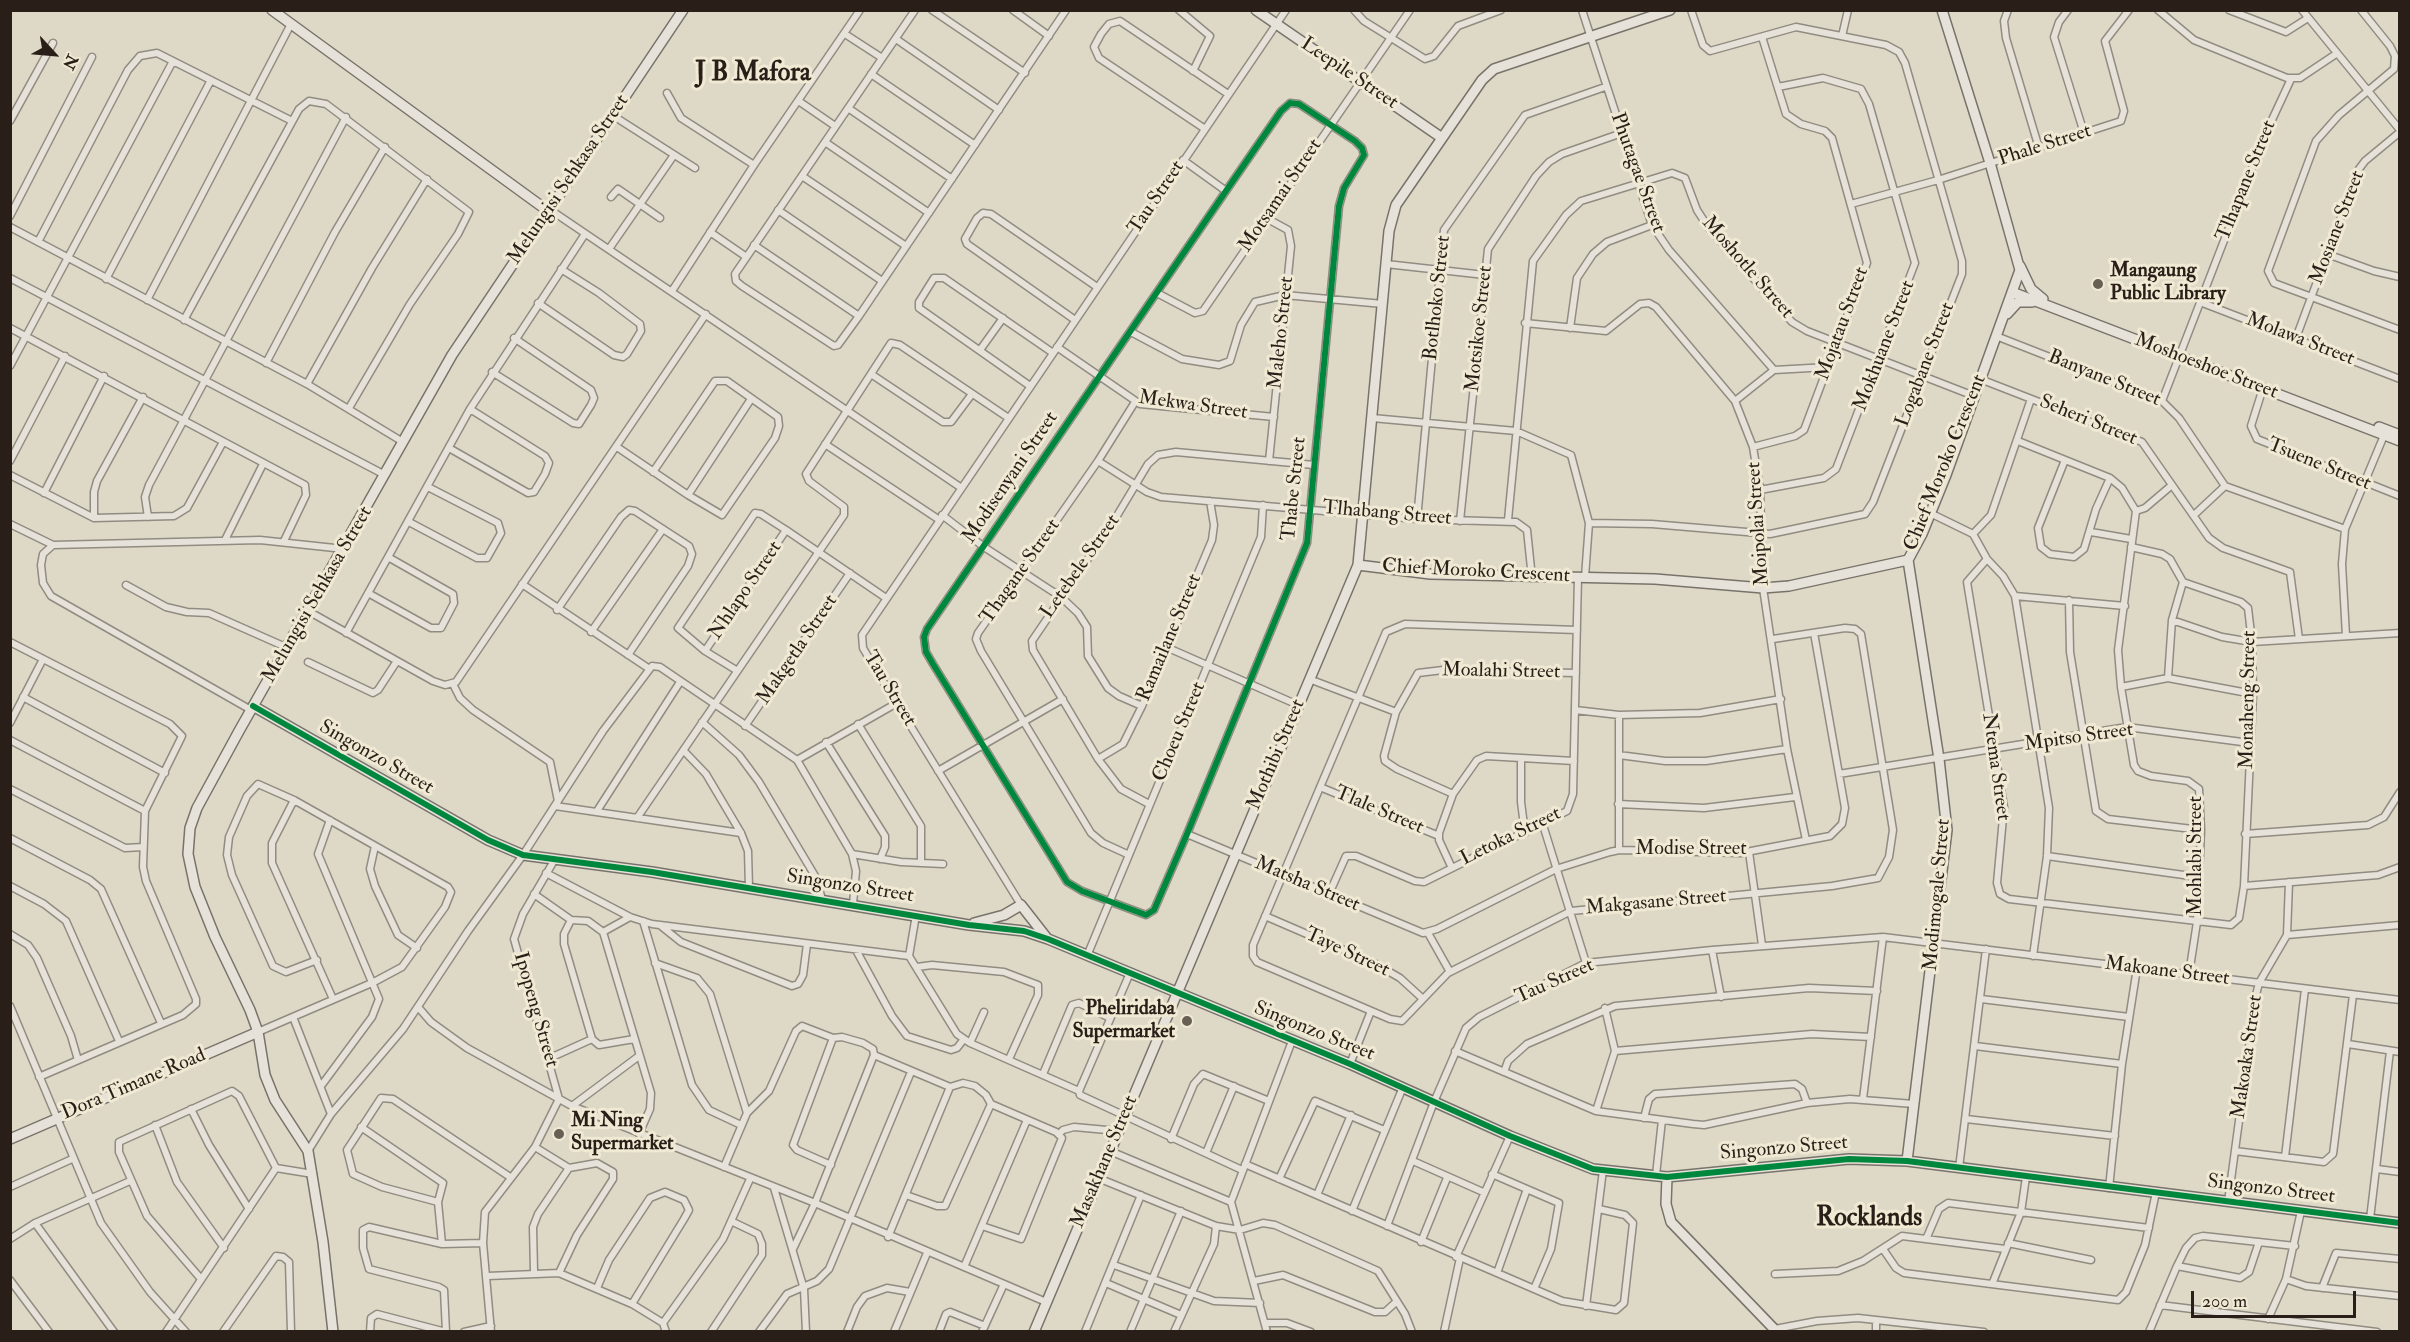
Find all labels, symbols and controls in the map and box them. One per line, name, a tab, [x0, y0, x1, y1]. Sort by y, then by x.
north arrow	[24, 24, 84, 84]
street label: Leepile Street	[1296, 33, 1402, 115]
text: N	[58, 51, 82, 73]
district label: J B Mafora	[695, 58, 811, 90]
street label: Melungisi Sehkasa Street	[503, 91, 635, 269]
street label: Phutagae Street	[1604, 110, 1670, 236]
street label: Tlhapane Street	[2212, 117, 2282, 245]
street label: Phale Street	[1996, 120, 2094, 172]
street label: Motsamai Street	[1234, 135, 1328, 257]
street label: Tau Street	[1124, 157, 1190, 239]
street label: Mosiane Street	[2305, 168, 2371, 288]
street label: Moshotle Street	[1696, 212, 1798, 324]
street label: Botlhoko Street	[1419, 234, 1457, 362]
place label: Mangaung Public Library	[2110, 260, 2226, 307]
street label: Mojatau Street	[1811, 264, 1875, 384]
street label: Motsikoe Street	[1461, 265, 1499, 393]
street label: Maleho Street	[1264, 275, 1300, 391]
street label: Mokhuane Street	[1849, 277, 1921, 415]
marker: Mangaung Public Library	[2091, 277, 2105, 291]
street label: Logabane Street	[1891, 299, 1961, 431]
street label: Molawa Street	[2242, 308, 2358, 372]
street label: Moshoeshoe Street	[2131, 329, 2281, 405]
street label: Banyane Street	[2044, 345, 2164, 413]
street label: Chief Moroko Crescent	[1900, 371, 1992, 555]
street label: Mekwa Street	[1137, 386, 1249, 426]
street label: Seheri Street	[2036, 390, 2140, 452]
street label: Modisenyani Street	[958, 407, 1064, 549]
street label: Tsuene Street	[2264, 433, 2374, 497]
street label: Thabe Street	[1278, 436, 1312, 542]
street label: Moipolai Street	[1743, 461, 1775, 587]
street label: Tlhabang Street	[1322, 496, 1452, 532]
street label: Melungisi Sehkasa Street	[258, 503, 378, 687]
street label: Letebele Street	[1036, 510, 1126, 624]
street label: Thagane Street	[976, 515, 1066, 629]
street label: Nhlapo Street	[704, 537, 788, 645]
street label: Chief Moroko Crescent	[1381, 555, 1571, 589]
street label: Ramailane Street	[1132, 571, 1208, 705]
street label: Makgetla Street	[752, 591, 844, 709]
street label: Monaheng Street	[2236, 631, 2262, 769]
street label: Tau Street	[857, 647, 921, 731]
street label: Moalahi Street	[1442, 659, 1560, 685]
street label: Choeu Street	[1148, 679, 1212, 785]
street label: Mothibi Street	[1243, 696, 1311, 814]
street label: Ntema Street	[1976, 712, 2014, 822]
street label: Singonzo Street	[314, 716, 438, 800]
street label: Mpitso Street	[2023, 718, 2135, 758]
street label: Tlale Street	[1331, 782, 1427, 840]
street label: Mohlabi Street	[2185, 796, 2209, 916]
street label: Letoka Street	[1457, 802, 1565, 872]
street label: Modimogale Street	[1919, 818, 1957, 972]
street label: Modise Street	[1635, 838, 1747, 862]
street label: Matsha Street	[1251, 852, 1363, 918]
street label: Singonzo Street	[785, 865, 915, 909]
street label: Makgasane Street	[1585, 885, 1727, 921]
street label: Taye Street	[1301, 923, 1393, 983]
street label: Ipopeng Street	[507, 950, 563, 1070]
street label: Makoane Street	[2103, 952, 2231, 992]
street label: Tau Street	[1512, 954, 1598, 1010]
street label: Makoaka Street	[2227, 994, 2269, 1120]
street label: Singonzo Street	[1250, 997, 1378, 1067]
place label: Pheliridaba Supermarket	[1072, 998, 1175, 1045]
marker: Pheliridaba Supermarket	[1180, 1014, 1194, 1028]
street label: Dora Timane Road	[58, 1044, 210, 1126]
street label: Masakhane Street	[1066, 1092, 1144, 1232]
place label: Mi Ning Supermarket	[571, 1110, 674, 1157]
marker: Mi Ning Supermarket	[552, 1127, 566, 1141]
street label: Singonzo Street	[1719, 1131, 1849, 1167]
street label: Singonzo Street	[2206, 1170, 2336, 1210]
district label: Rocklands	[1816, 1203, 1922, 1235]
scale bar	[2194, 1279, 2359, 1317]
text: 200 m	[2202, 1290, 2247, 1313]

